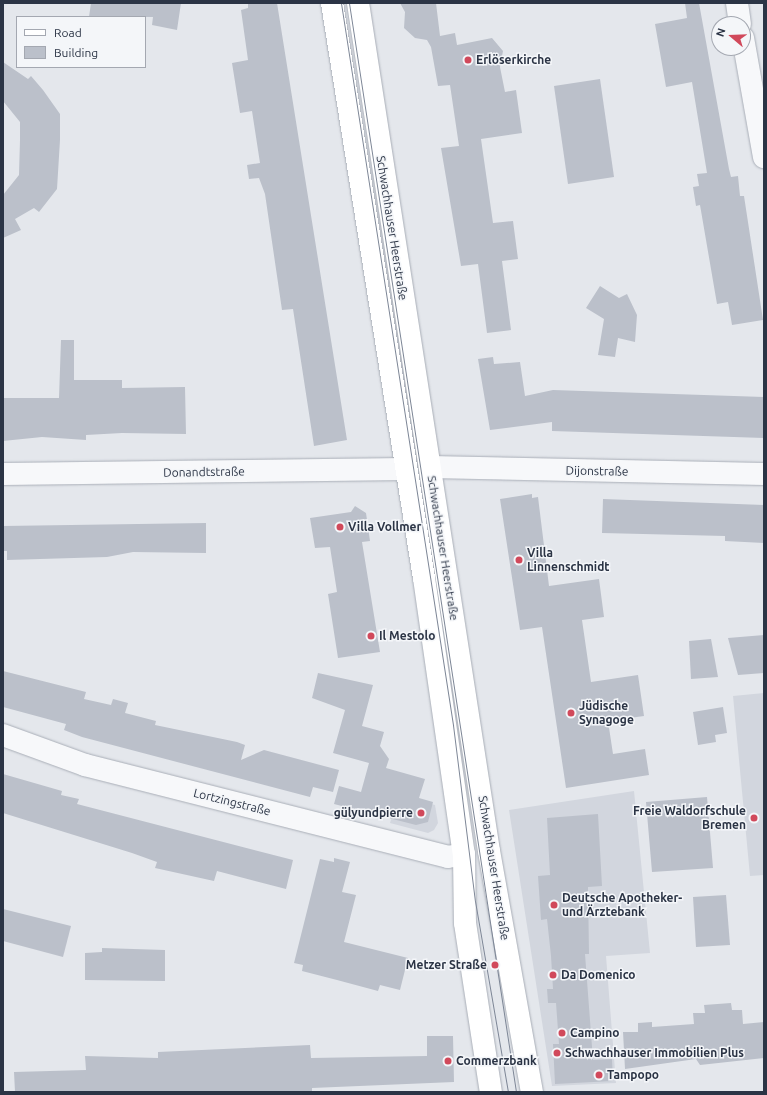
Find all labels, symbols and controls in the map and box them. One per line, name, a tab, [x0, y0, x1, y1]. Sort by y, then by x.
legend	[16, 16, 146, 68]
north arrow	[711, 16, 751, 56]
text: Road	[54, 26, 82, 39]
text: N	[714, 27, 728, 38]
text: Building	[54, 46, 98, 59]
place label: Erlöserkirche	[476, 53, 551, 67]
marker: Erlöserkirche	[463, 55, 473, 65]
street label: Schwachhauser Heerstraße	[373, 155, 411, 301]
street label: Dijonstraße	[566, 463, 628, 479]
street label: Donandtstraße	[163, 464, 245, 480]
street label: Schwachhauser Heerstraße	[424, 475, 462, 621]
place label: Villa Vollmer	[348, 520, 421, 534]
marker: Villa Vollmer	[335, 522, 345, 532]
place label: Villa Linnenschmidt	[527, 546, 610, 574]
marker: Villa Linnenschmidt	[514, 555, 524, 565]
place label: Il Mestolo	[379, 629, 435, 643]
marker: Il Mestolo	[366, 631, 376, 641]
place label: Jüdische Synagoge	[579, 699, 634, 727]
marker: Jüdische Synagoge	[566, 708, 576, 718]
street label: Lortzingstraße	[192, 785, 272, 819]
street label: Schwachhauser Heerstraße	[475, 795, 513, 941]
place label: Freie Waldorfschule Bremen	[633, 804, 746, 832]
place label: gülyundpierre	[334, 806, 413, 820]
marker: gülyundpierre	[416, 808, 426, 818]
marker: Freie Waldorfschule Bremen	[749, 813, 759, 823]
place label: Deutsche Apotheker- und Ärztebank	[562, 891, 682, 919]
marker: Deutsche Apotheker- und Ärztebank	[549, 900, 559, 910]
place label: Metzer Straße	[406, 958, 487, 972]
marker: Metzer Straße	[490, 960, 500, 970]
place label: Da Domenico	[561, 968, 636, 982]
marker: Da Domenico	[548, 970, 558, 980]
place label: Campino	[570, 1026, 619, 1040]
marker: Campino	[557, 1028, 567, 1038]
place label: Schwachhauser Immobilien Plus	[565, 1046, 744, 1060]
marker: Schwachhauser Immobilien Plus	[552, 1048, 562, 1058]
place label: Commerzbank	[456, 1054, 537, 1068]
marker: Commerzbank	[443, 1056, 453, 1066]
place label: Tampopo	[607, 1068, 659, 1082]
marker: Tampopo	[594, 1070, 604, 1080]

